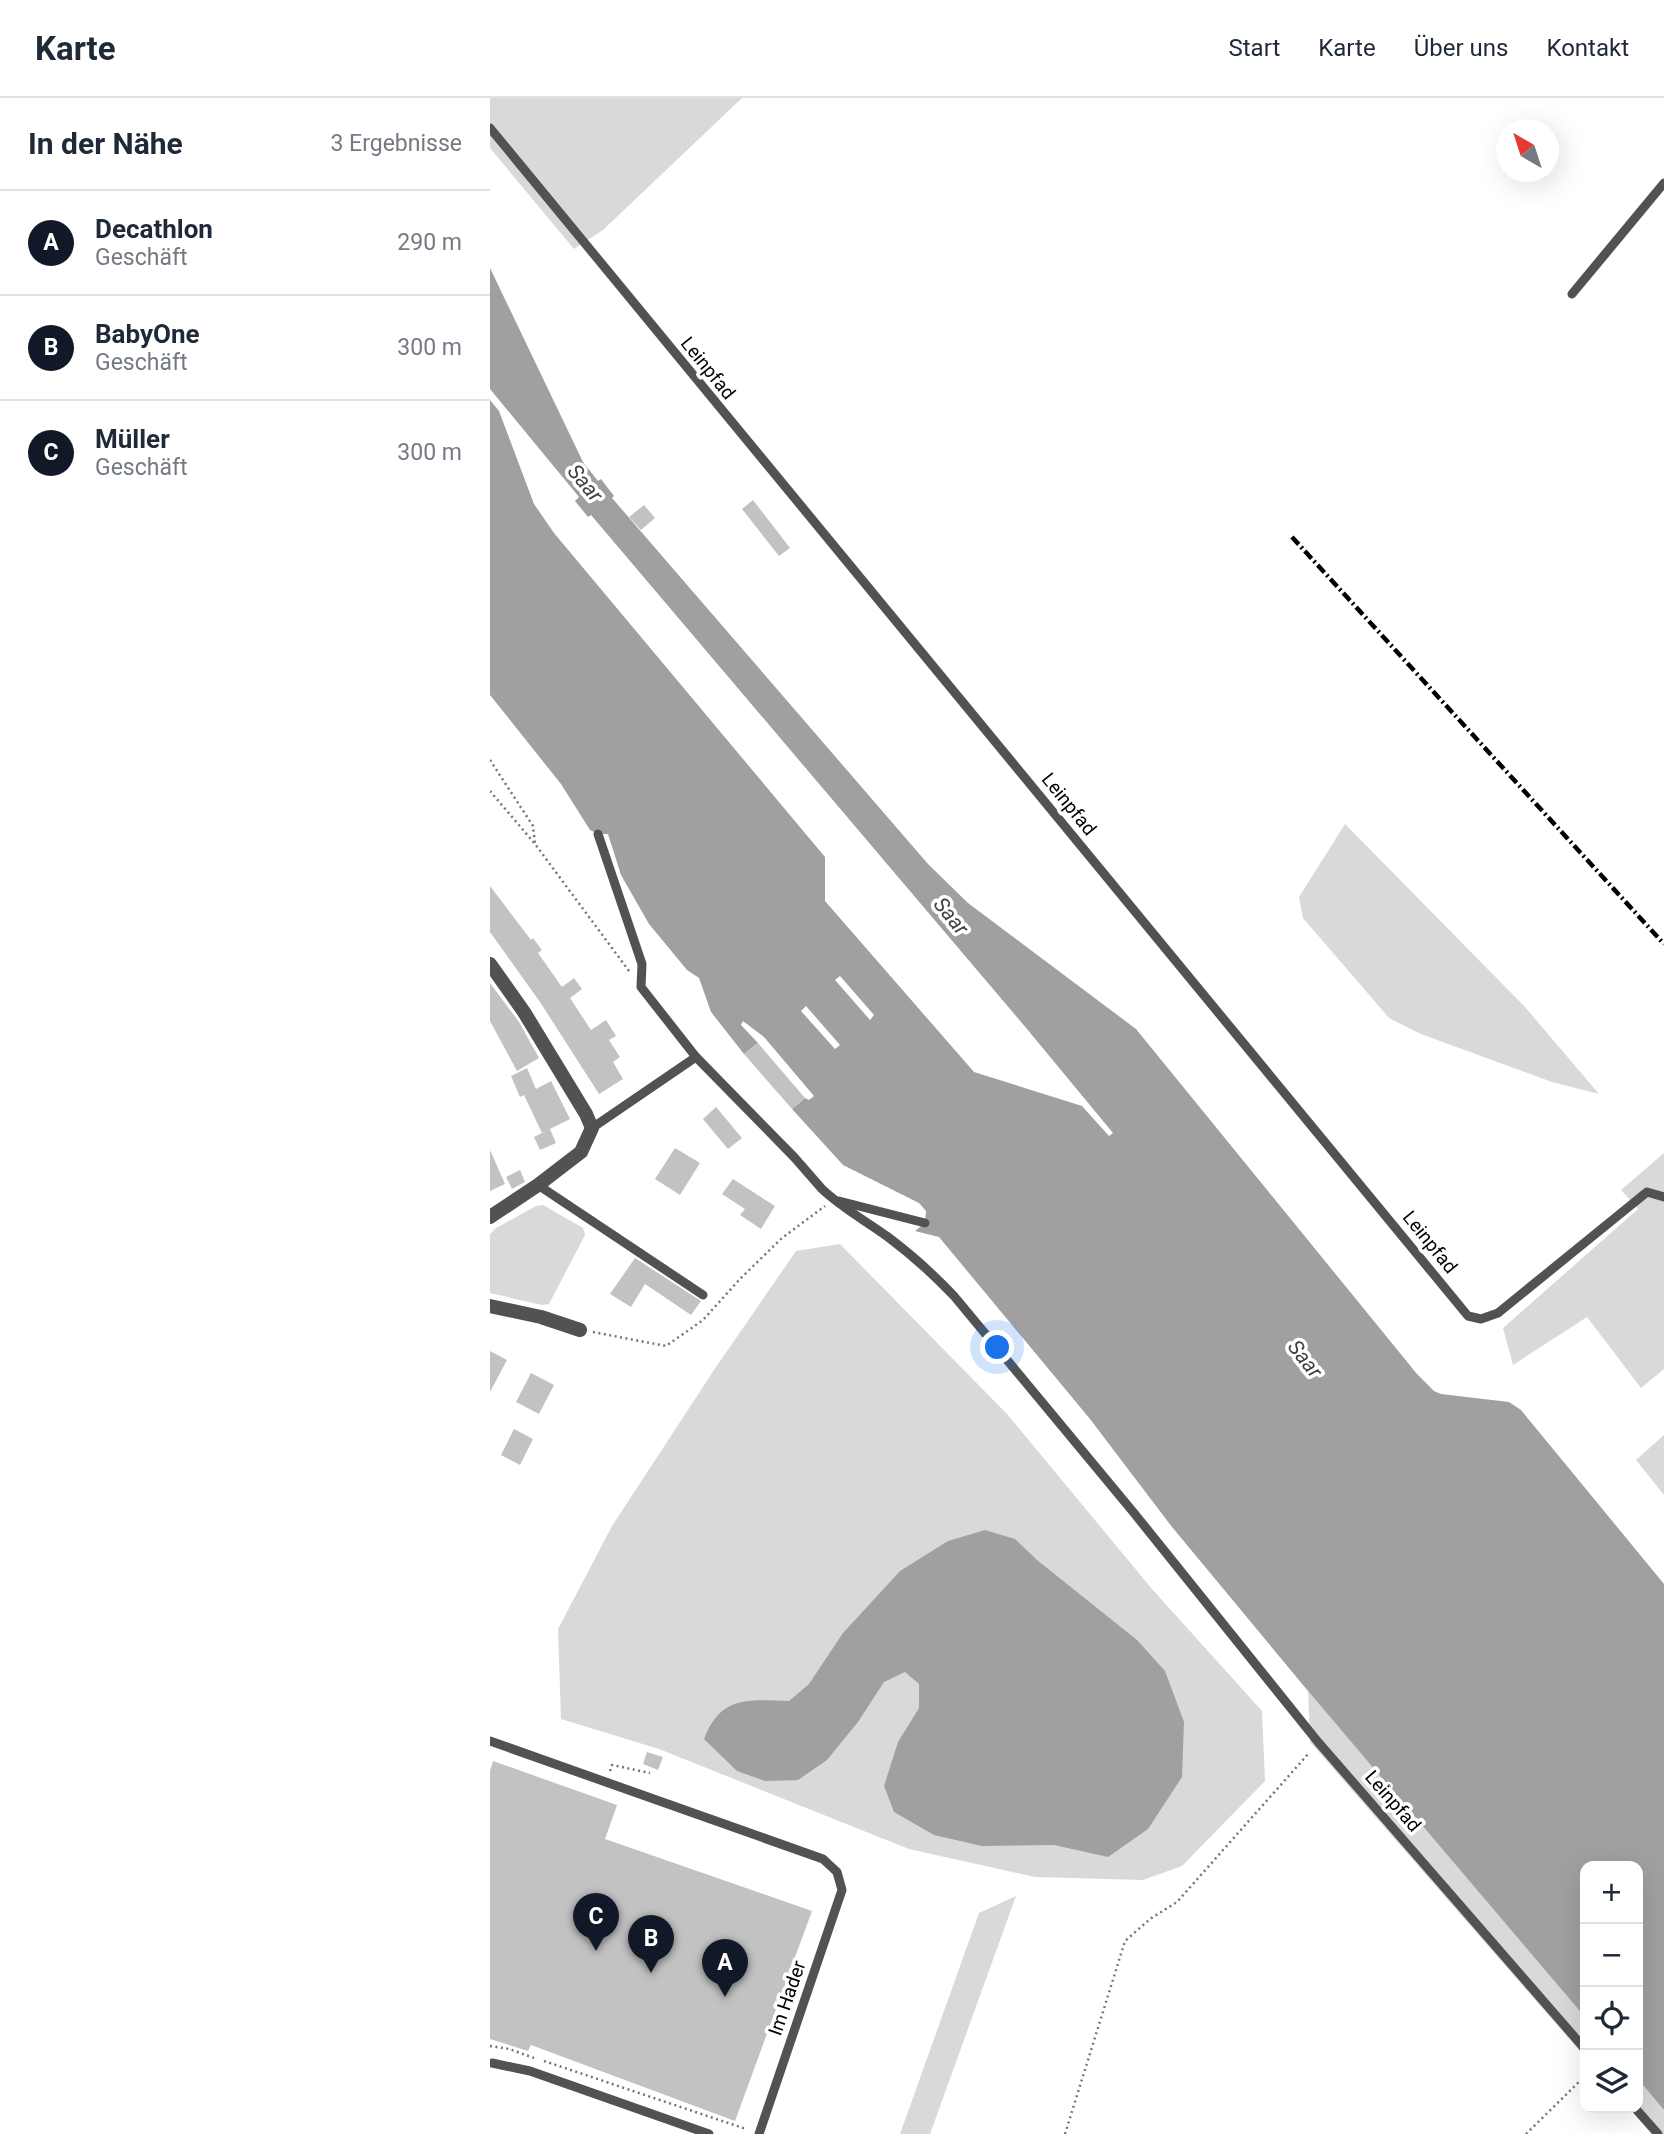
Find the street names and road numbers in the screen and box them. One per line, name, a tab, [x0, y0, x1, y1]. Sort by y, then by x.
street label: Leinpfad	[676, 332, 740, 404]
street label: Leinpfad	[1037, 768, 1101, 840]
street label: Leinpfad	[1398, 1206, 1462, 1278]
street label: Leinpfad	[1360, 1766, 1426, 1836]
street label: Im Hader	[763, 1957, 811, 2038]

